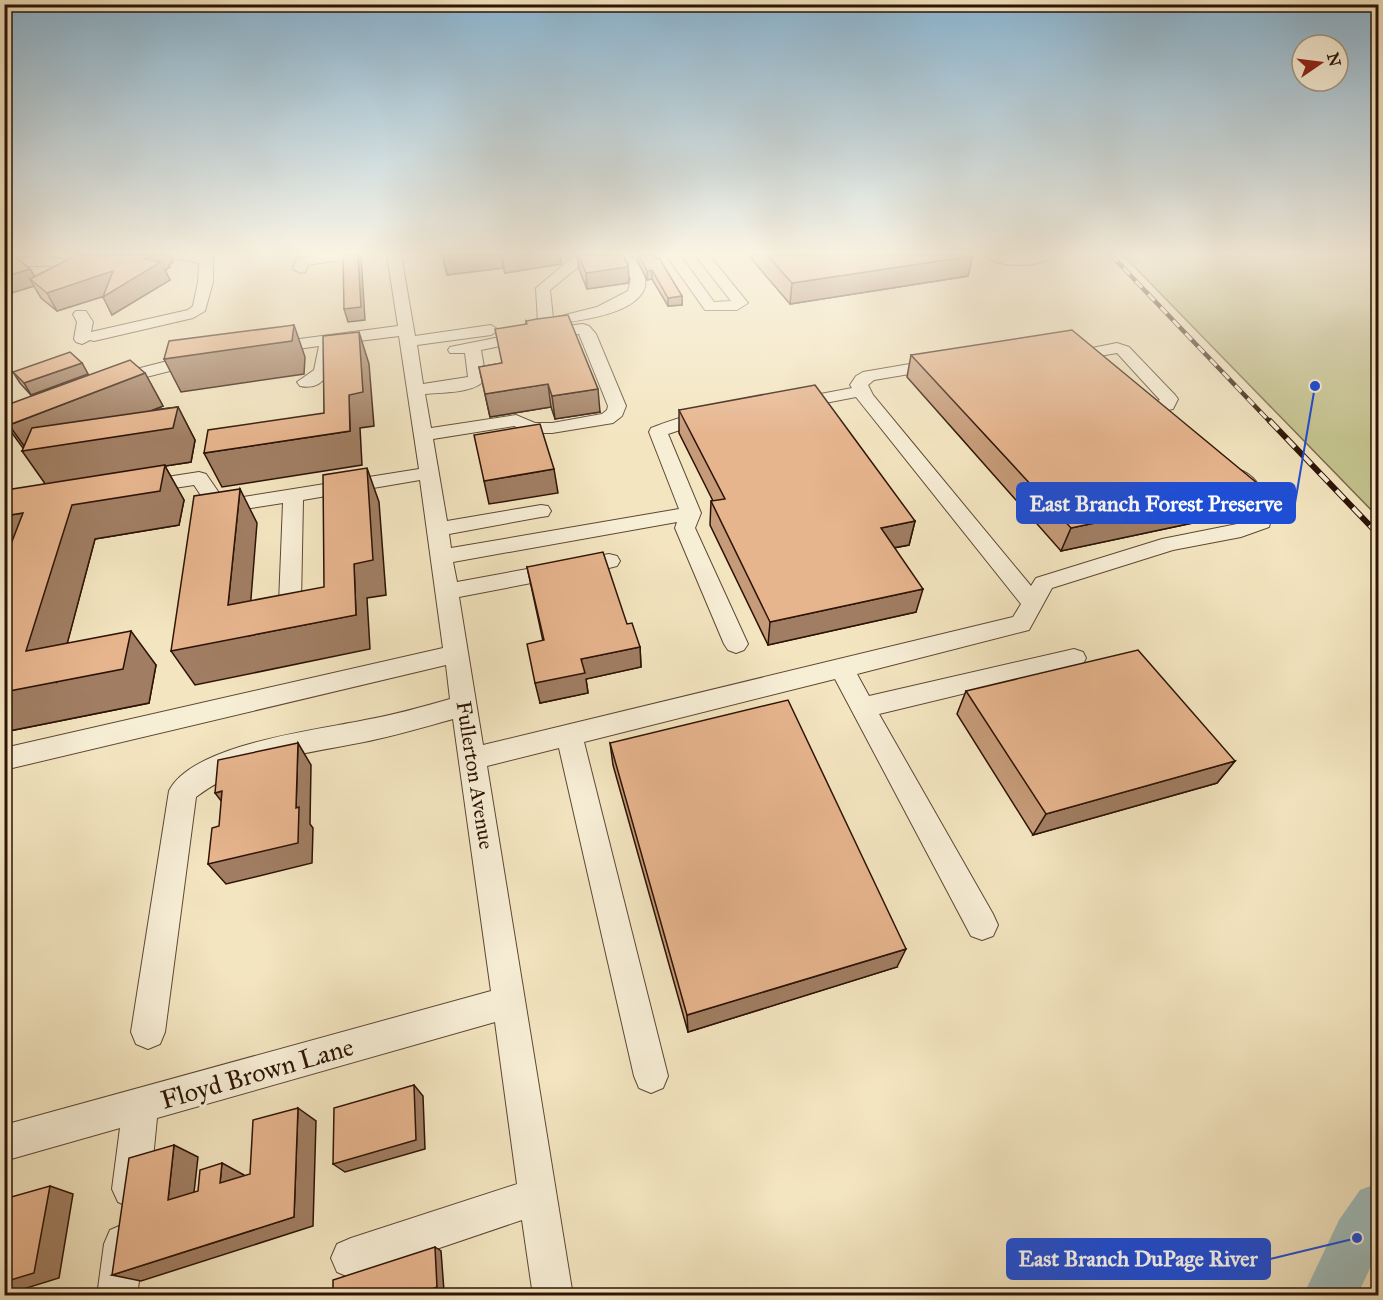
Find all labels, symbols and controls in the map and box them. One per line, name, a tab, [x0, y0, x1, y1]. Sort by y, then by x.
north arrow	[1290, 33, 1350, 93]
text: N	[1323, 51, 1345, 69]
callout: East Branch Forest Preserve	[1017, 483, 1295, 523]
text: East Branch Forest Preserve	[1029, 490, 1283, 517]
street label: Fullerton Avenue	[450, 699, 500, 851]
street label: Floyd Brown Lane	[157, 1030, 357, 1116]
callout: East Branch DuPage River	[1007, 1239, 1270, 1279]
text: East Branch DuPage River	[1018, 1245, 1258, 1272]

